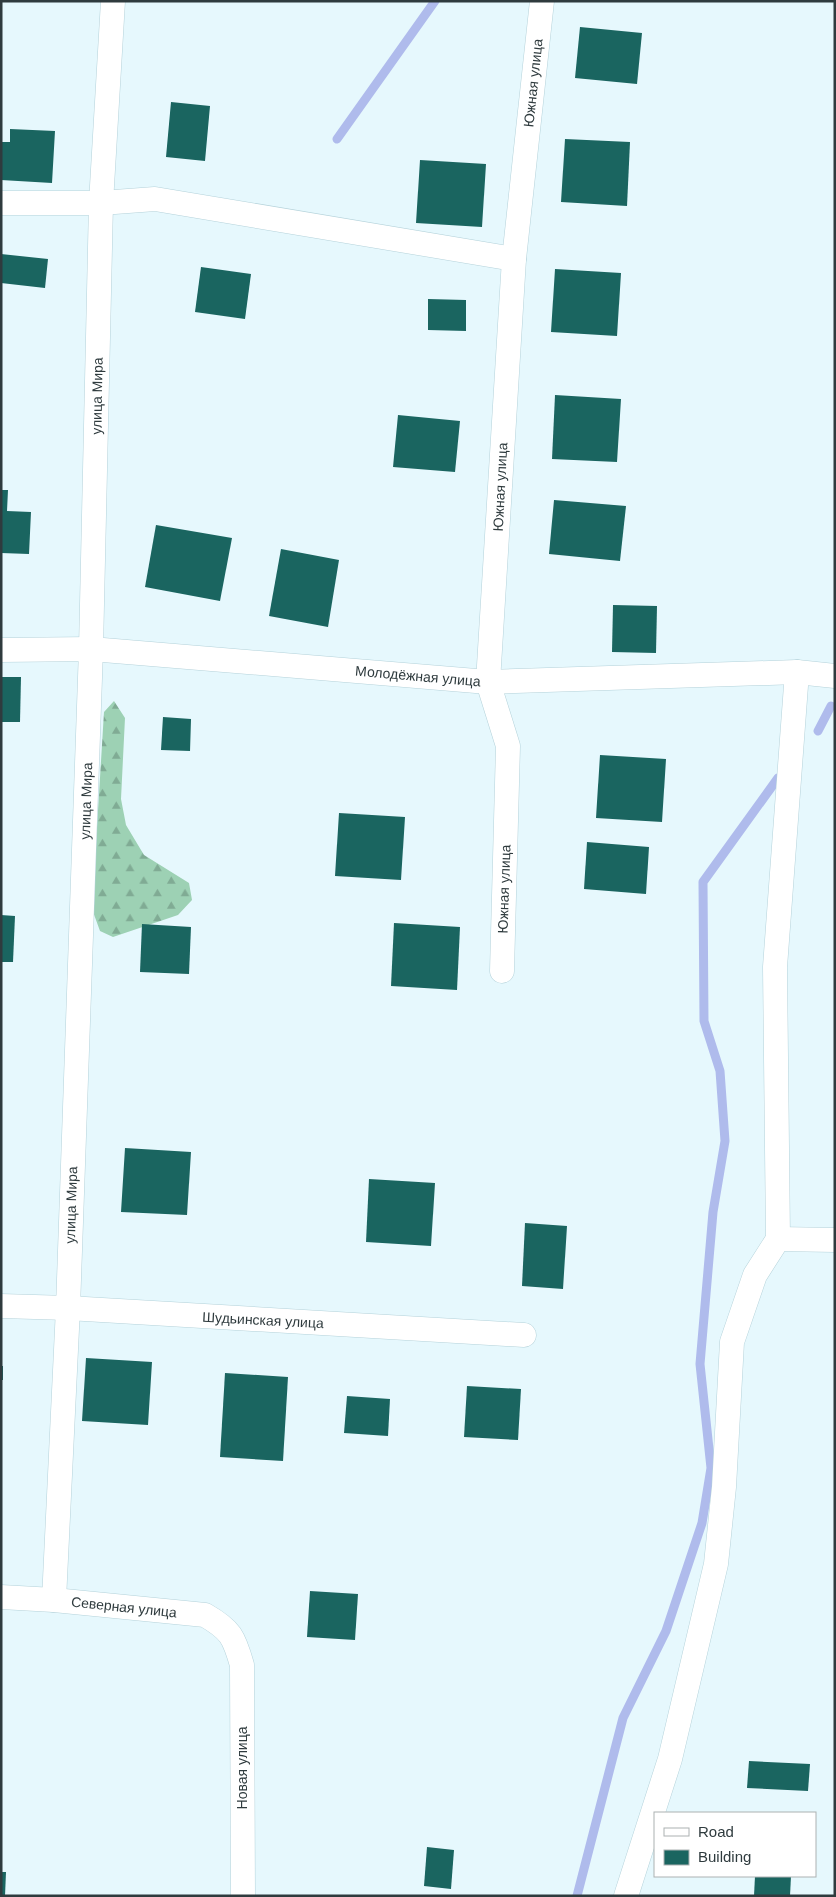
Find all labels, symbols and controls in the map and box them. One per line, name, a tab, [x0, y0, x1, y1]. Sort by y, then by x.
street label: Южная улица	[520, 38, 546, 128]
street label: улица Мира	[88, 357, 106, 435]
street label: Южная улица	[490, 442, 510, 532]
street label: Молодёжная улица	[355, 663, 482, 689]
street label: улица Мира	[77, 762, 95, 840]
street label: Южная улица	[494, 844, 514, 934]
street label: улица Мира	[62, 1166, 80, 1244]
street label: Шудьинская улица	[202, 1309, 324, 1331]
street label: Северная улица	[70, 1593, 178, 1621]
street label: Новая улица	[234, 1726, 250, 1809]
legend	[654, 1812, 816, 1877]
text: Road	[698, 1823, 734, 1840]
text: Building	[698, 1848, 751, 1865]

